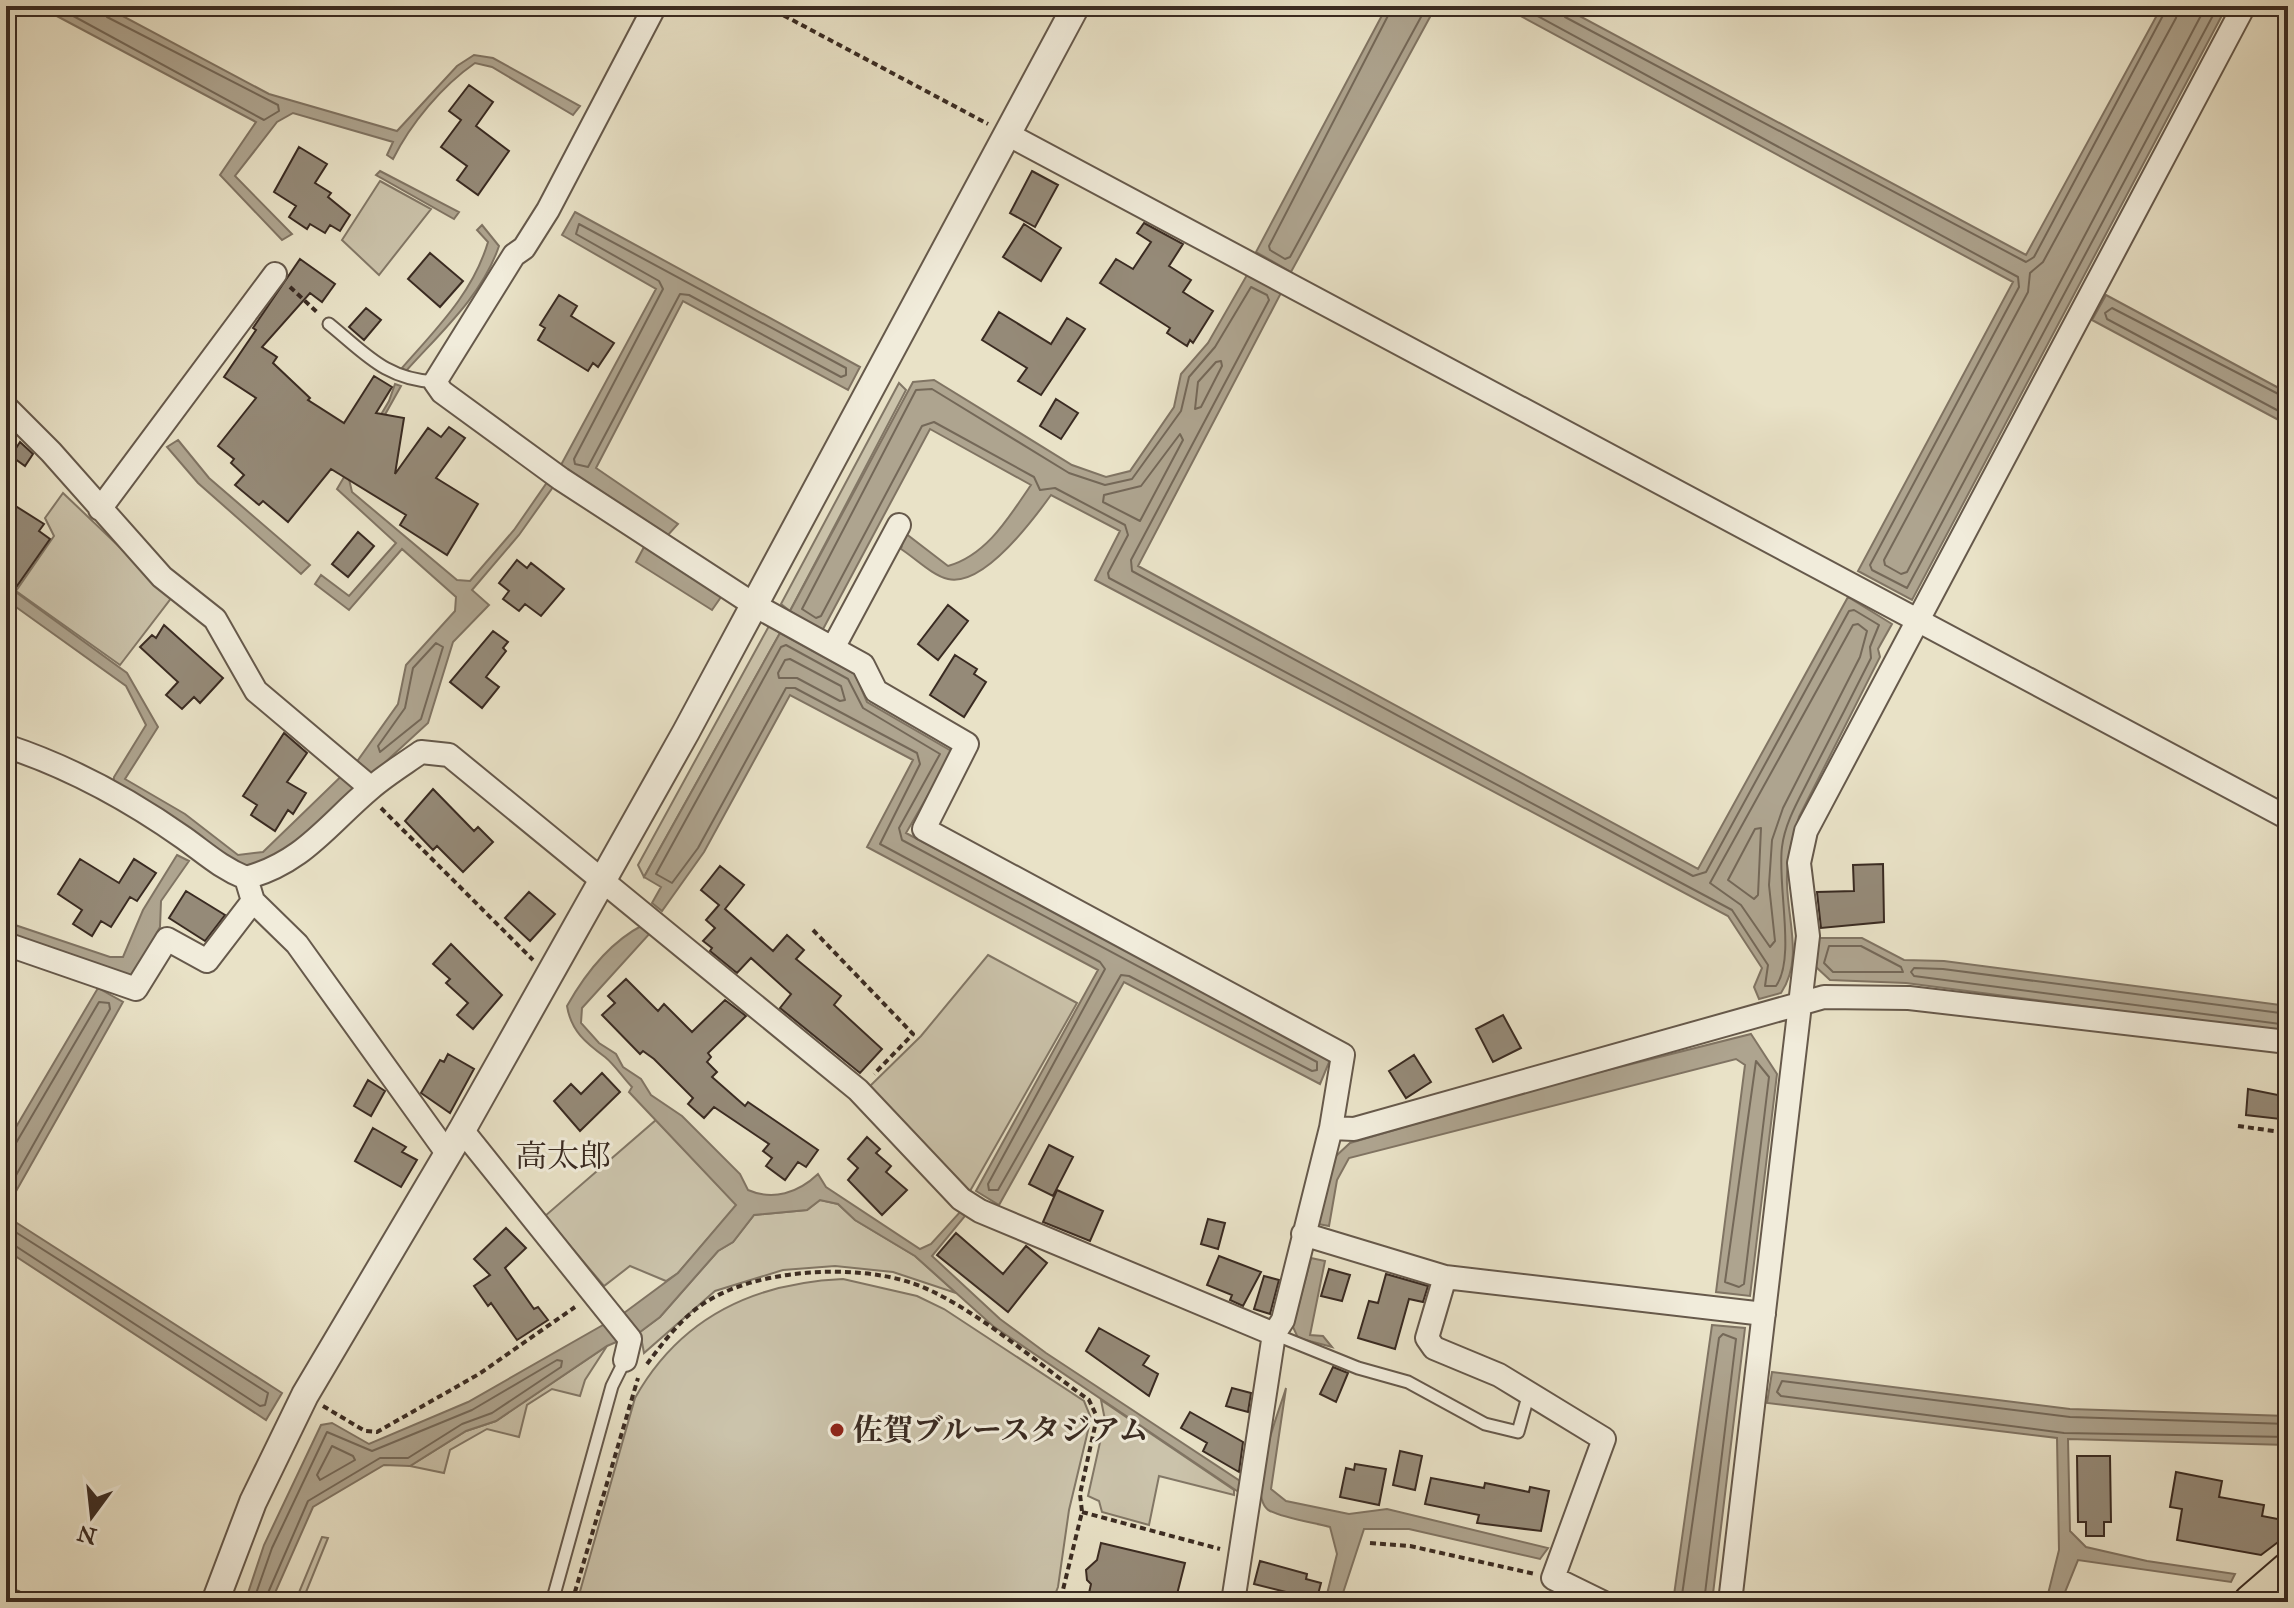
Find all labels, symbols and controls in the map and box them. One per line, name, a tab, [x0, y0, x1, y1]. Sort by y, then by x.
district label: 高太郎	[515, 1137, 611, 1176]
place label: 佐賀ブルースタジアム	[853, 1412, 1148, 1448]
marker: 佐賀ブルースタジアム	[828, 1421, 846, 1439]
north arrow	[52, 1476, 132, 1556]
text: N	[74, 1519, 99, 1550]

